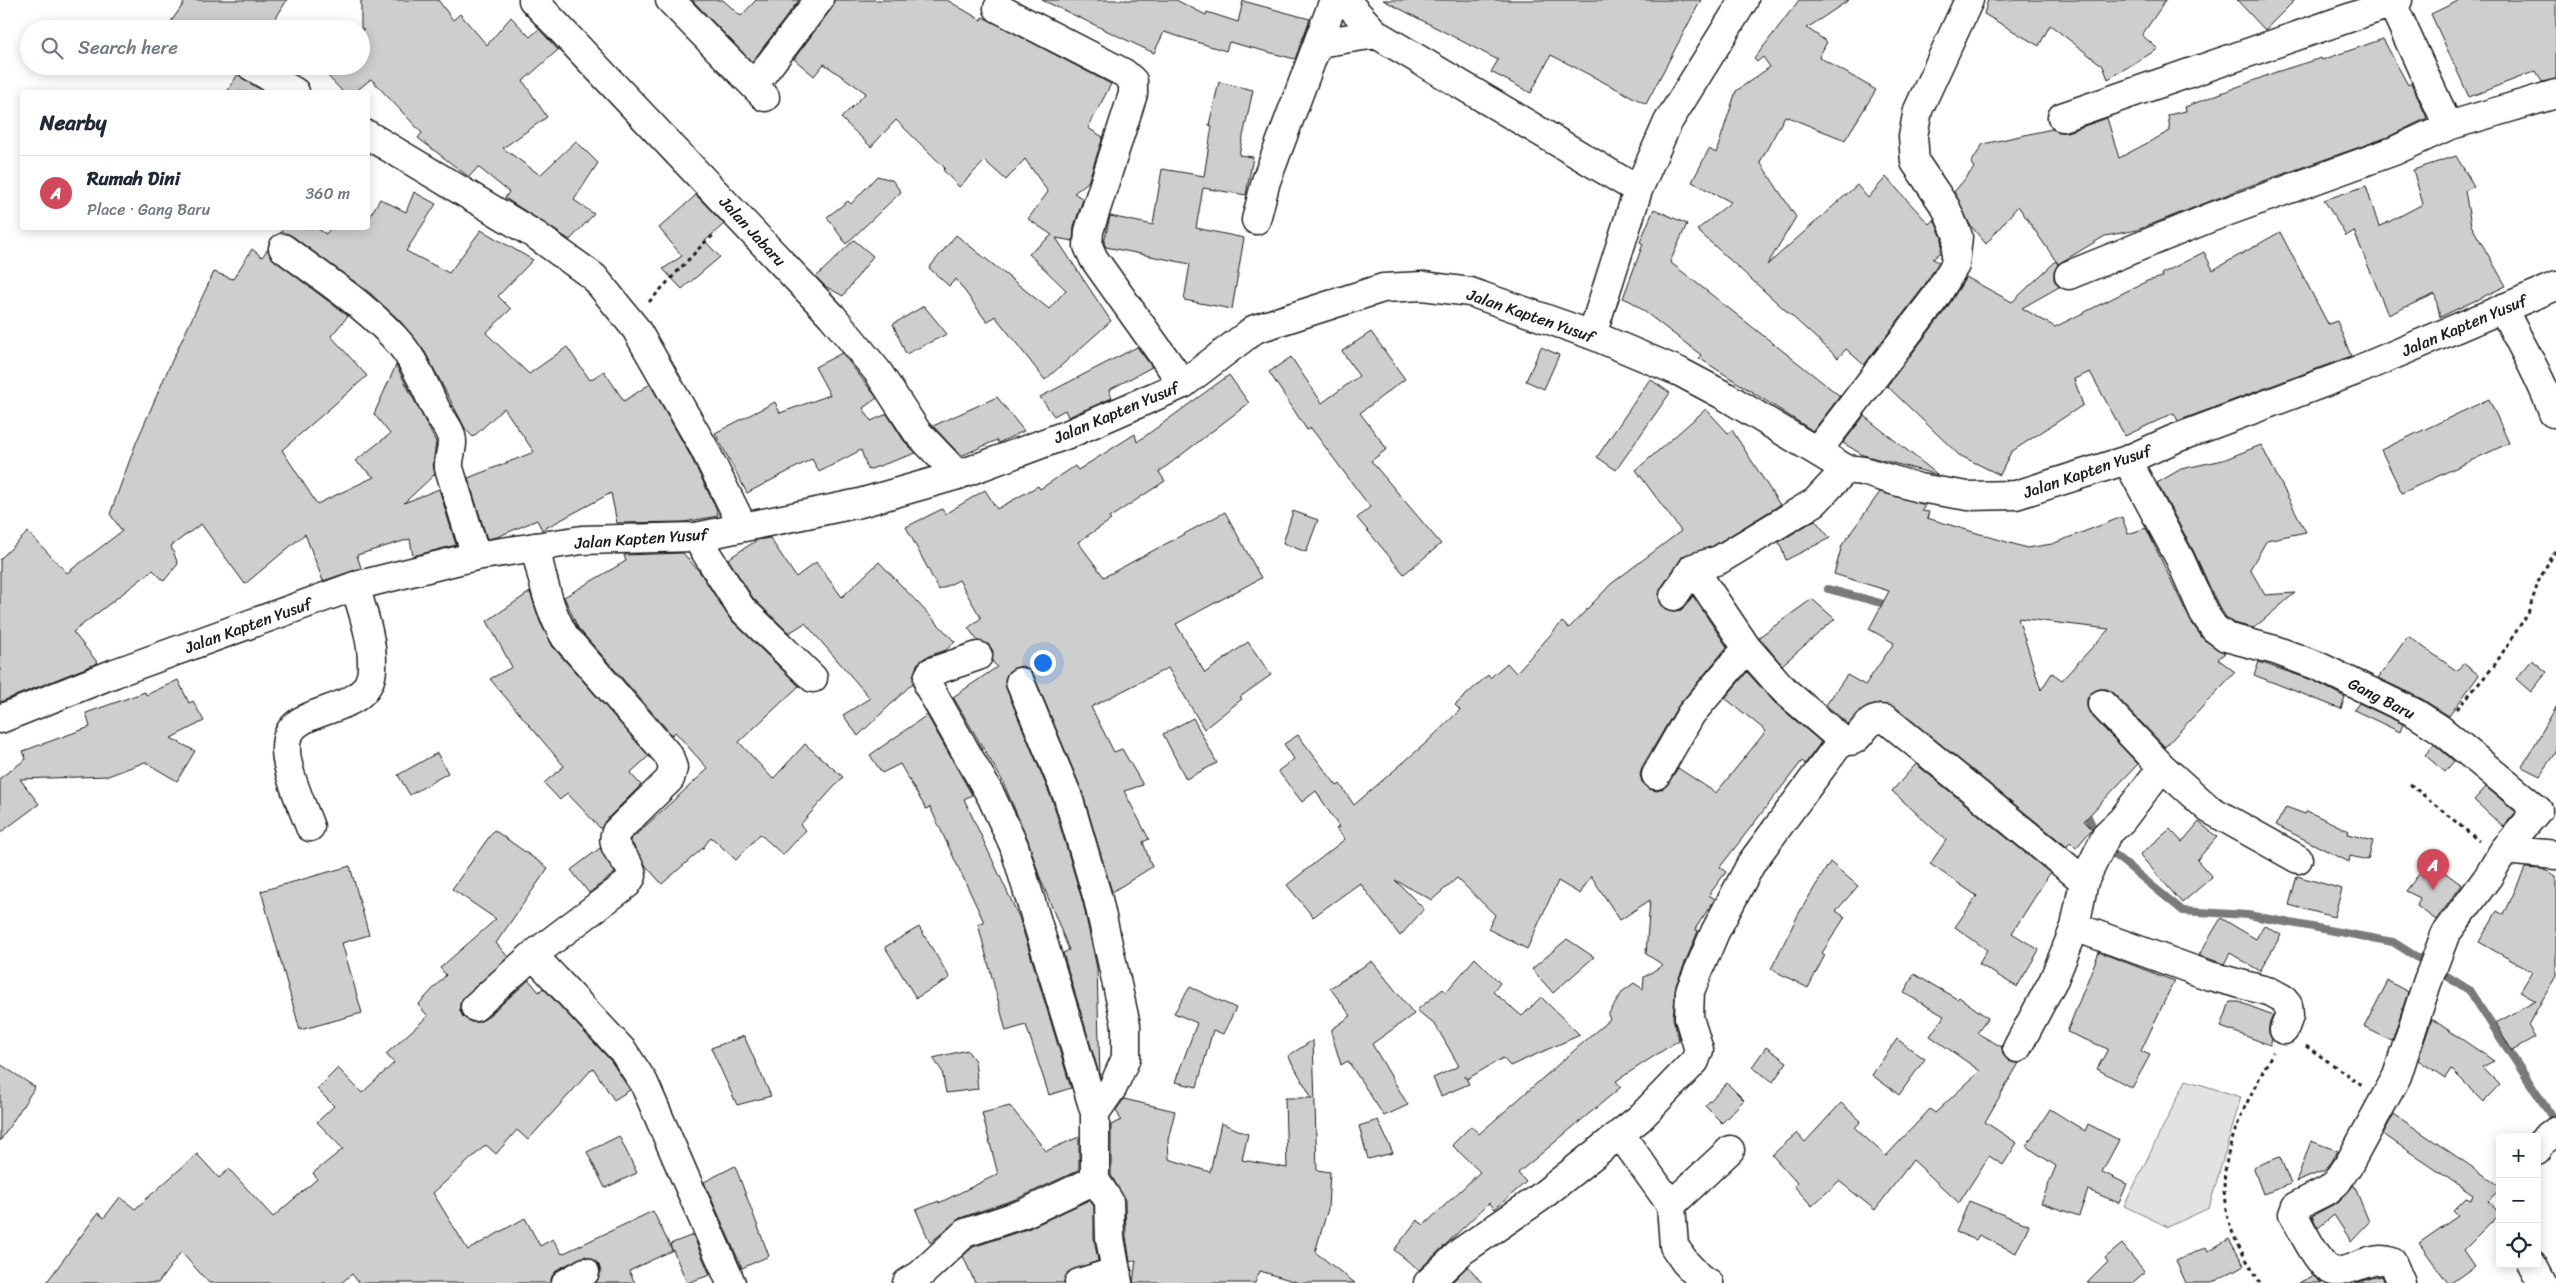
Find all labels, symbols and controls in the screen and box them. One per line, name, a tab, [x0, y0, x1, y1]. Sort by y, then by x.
search box	[20, 20, 370, 75]
text: Search here	[78, 31, 178, 64]
icon: search	[38, 34, 66, 62]
text: Nearby	[40, 104, 106, 142]
text: Rumah Dini	[87, 162, 180, 195]
text: A	[51, 179, 61, 208]
text: 360 m	[306, 179, 350, 208]
street label: Jalan Jabaru	[711, 188, 794, 274]
text: Place · Gang Baru	[87, 195, 210, 224]
street label: Jalan Kapten Yusuf	[1462, 280, 1600, 351]
street label: Jalan Kapten Yusuf	[2396, 285, 2533, 365]
street label: Jalan Kapten Yusuf	[1048, 372, 1185, 452]
street label: Jalan Kapten Yusuf	[2019, 435, 2157, 507]
street label: Jalan Kapten Yusuf	[573, 519, 710, 558]
street label: Jalan Kapten Yusuf	[180, 588, 318, 662]
your location	[1030, 650, 1056, 676]
street label: Gang Baru	[2343, 669, 2421, 728]
pin: A	[2417, 849, 2449, 890]
map controls	[2496, 1133, 2541, 1268]
button: +	[2496, 1133, 2541, 1178]
button: −	[2496, 1178, 2541, 1223]
button: locate	[2496, 1223, 2541, 1268]

